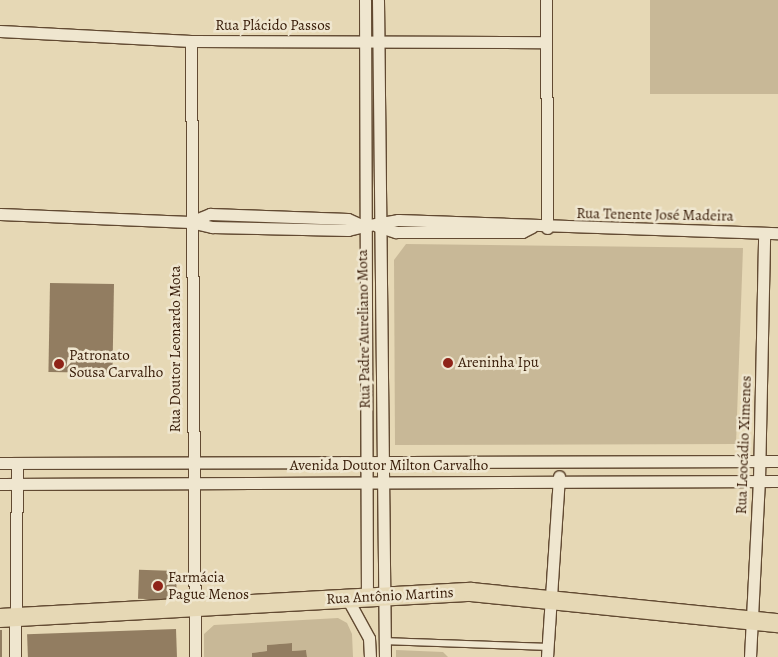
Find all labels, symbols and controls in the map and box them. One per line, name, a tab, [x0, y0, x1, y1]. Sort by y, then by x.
street label: Rua Plácido Passos	[215, 17, 331, 35]
street label: Rua Tenente José Madeira	[576, 205, 734, 225]
street label: Rua Padre Aureliano Mota	[354, 249, 374, 409]
street label: Rua Doutor Leonardo Mota	[167, 266, 185, 432]
place label: Patronato Sousa Carvalho	[69, 346, 163, 381]
place label: Areninha Ipu	[458, 354, 539, 372]
marker: Areninha Ipu	[442, 357, 454, 369]
marker: Patronato Sousa Carvalho	[53, 358, 65, 370]
street label: Rua Leocádio Ximenes	[733, 375, 755, 515]
street label: Avenida Doutor Milton Carvalho	[290, 457, 488, 475]
place label: Farmácia Pague Menos	[168, 568, 249, 603]
marker: Farmácia Pague Menos	[152, 580, 164, 592]
street label: Rua Antônio Martins	[326, 584, 454, 608]

